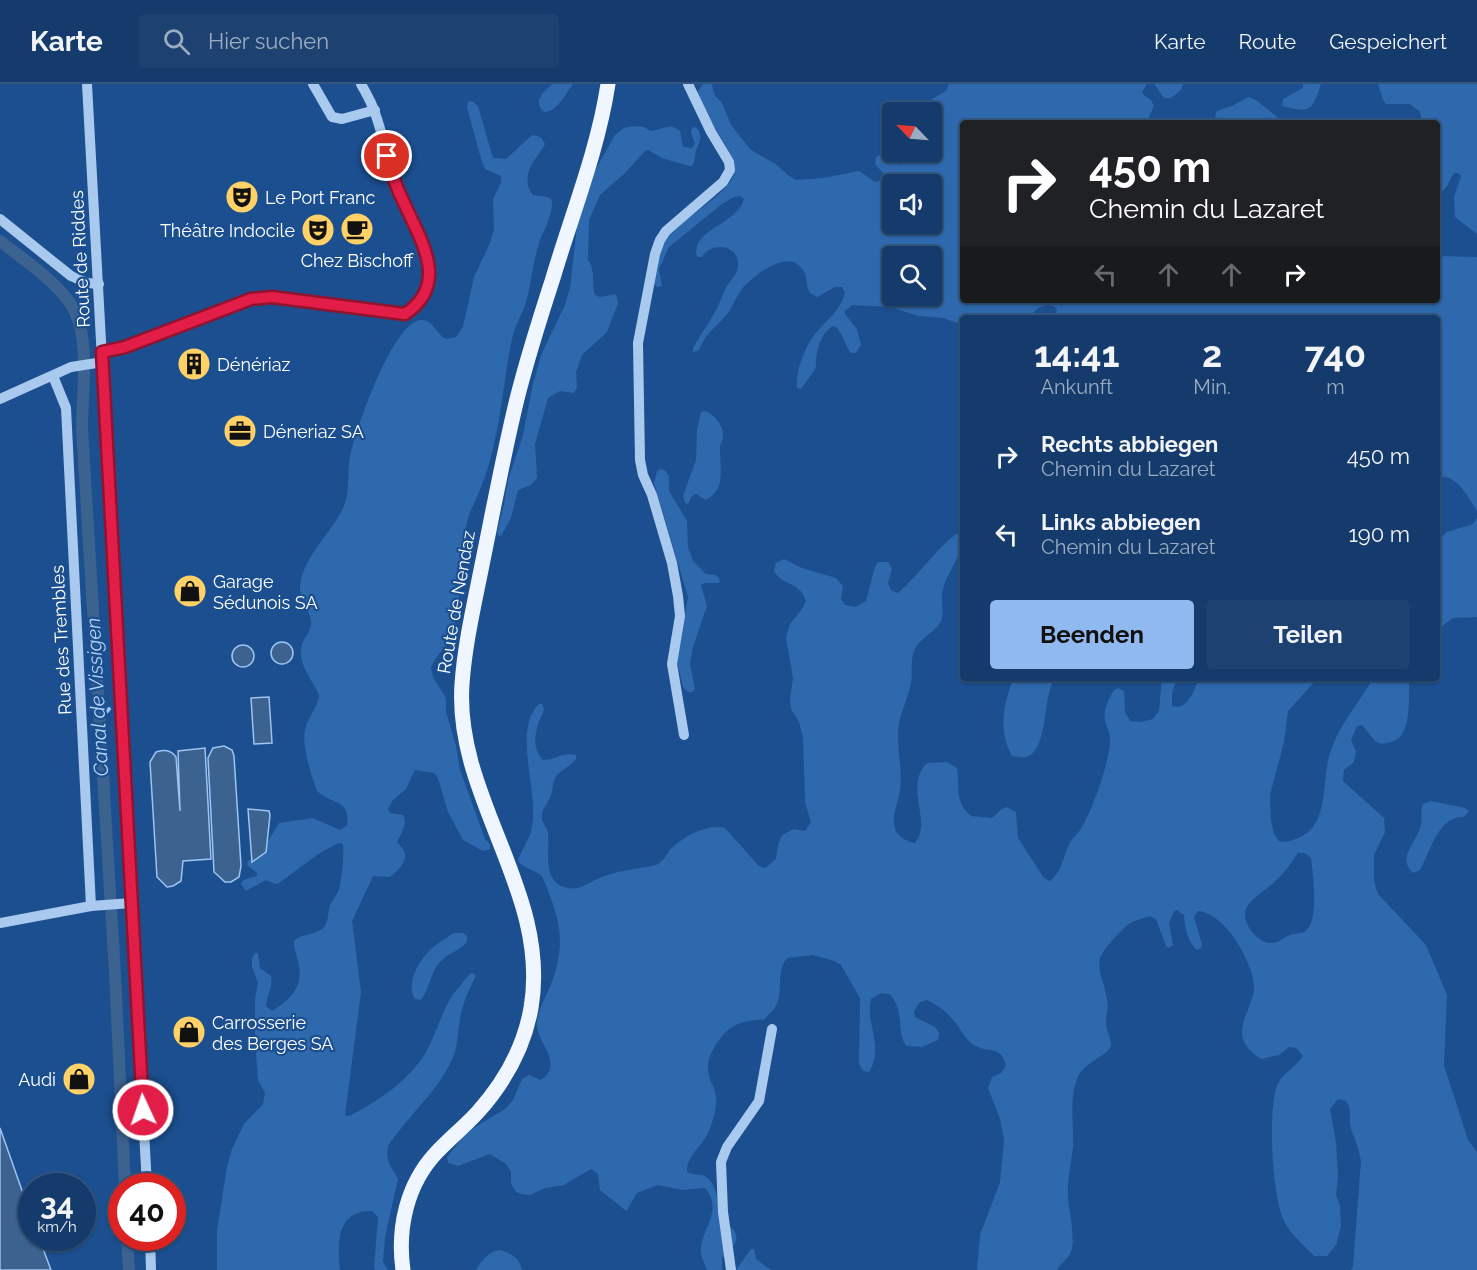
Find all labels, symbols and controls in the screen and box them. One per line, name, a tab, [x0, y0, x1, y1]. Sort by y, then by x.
search box	[139, 14, 559, 68]
text: Karte	[30, 25, 103, 58]
icon: search	[160, 25, 193, 58]
text: Hier suchen	[208, 28, 329, 54]
text: Karte	[1154, 29, 1206, 54]
text: Route	[1239, 29, 1296, 54]
text: Gespeichert	[1329, 29, 1447, 54]
north arrow	[882, 102, 942, 162]
map controls	[882, 102, 942, 306]
pin	[361, 130, 412, 181]
icon: arrive	[370, 139, 403, 172]
text: 450 m	[1089, 143, 1211, 192]
icon: right	[990, 144, 1068, 222]
button: sound	[882, 174, 942, 234]
theatre icon: Le Port Franc	[224, 179, 260, 215]
place label: Le Port Franc	[265, 187, 376, 208]
street label: Route de Riddes	[66, 190, 94, 328]
text: Chemin du Lazaret	[1089, 193, 1324, 224]
cafe icon: Chez Bischoff	[339, 211, 375, 247]
theatre icon: Théâtre Indocile	[300, 212, 336, 248]
place label: Théâtre Indocile	[160, 220, 295, 241]
button: search	[882, 246, 942, 306]
place label: Chez Bischoff	[301, 250, 414, 271]
icon: left	[1089, 258, 1122, 291]
icon: ahead	[1152, 258, 1185, 291]
icon: ahead	[1215, 258, 1248, 291]
icon: right	[1278, 258, 1311, 291]
text: 14:41	[1034, 333, 1119, 375]
text: 2	[1202, 333, 1222, 375]
text: 740	[1305, 333, 1366, 375]
building icon: Dénériaz	[176, 346, 212, 382]
place label: Dénériaz	[217, 354, 291, 375]
text: Ankunft	[1040, 375, 1113, 399]
text: Min.	[1193, 375, 1231, 399]
text: m	[1326, 375, 1345, 399]
office icon: Déneriaz SA	[222, 413, 258, 449]
place label: Déneriaz SA	[263, 421, 364, 442]
text: Rechts abbiegen	[1041, 431, 1218, 457]
icon: right	[990, 440, 1023, 473]
text: 450 m	[1347, 443, 1410, 469]
text: Chemin du Lazaret	[1041, 457, 1215, 481]
text: Links abbiegen	[1041, 509, 1201, 535]
icon: left	[990, 518, 1023, 551]
text: 190 m	[1348, 521, 1410, 547]
street label: Route de Nendaz	[433, 529, 479, 675]
text: Chemin du Lazaret	[1041, 535, 1215, 559]
street label: Rue des Trembles	[47, 564, 75, 715]
place label: Garage Sédunois SA	[213, 571, 318, 613]
shop icon: Garage Sédunois SA	[172, 573, 208, 609]
button: Beenden	[990, 600, 1194, 669]
button: Teilen	[1206, 600, 1410, 669]
water label: Canal de Vissigen	[81, 617, 113, 777]
place label: Carrosserie des Berges SA	[212, 1012, 334, 1054]
shop icon: Carrosserie des Berges SA	[171, 1014, 207, 1050]
shop icon: Audi	[61, 1061, 97, 1097]
place label: Audi	[18, 1069, 56, 1090]
position arrow	[111, 1078, 175, 1142]
speed limit sign: 40	[108, 1173, 186, 1251]
text: 34	[40, 1187, 74, 1222]
text: km/h	[37, 1218, 77, 1236]

